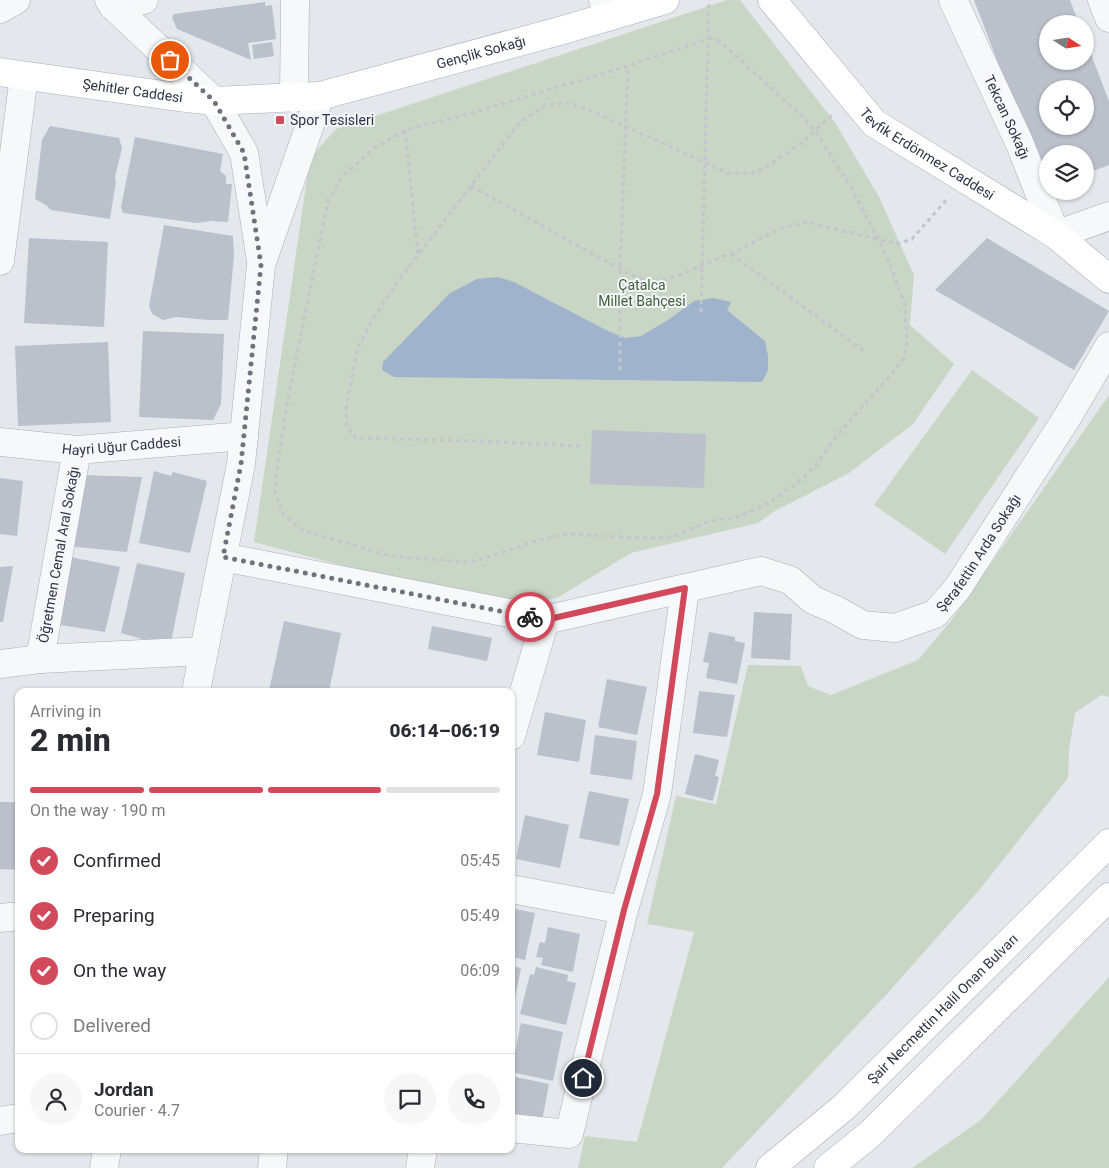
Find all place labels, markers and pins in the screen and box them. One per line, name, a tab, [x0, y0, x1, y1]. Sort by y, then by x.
pin	[149, 39, 191, 81]
place label: Spor Tesisleri	[290, 112, 374, 128]
marker: Spor Tesisleri	[274, 114, 286, 126]
pin	[562, 1057, 604, 1099]

